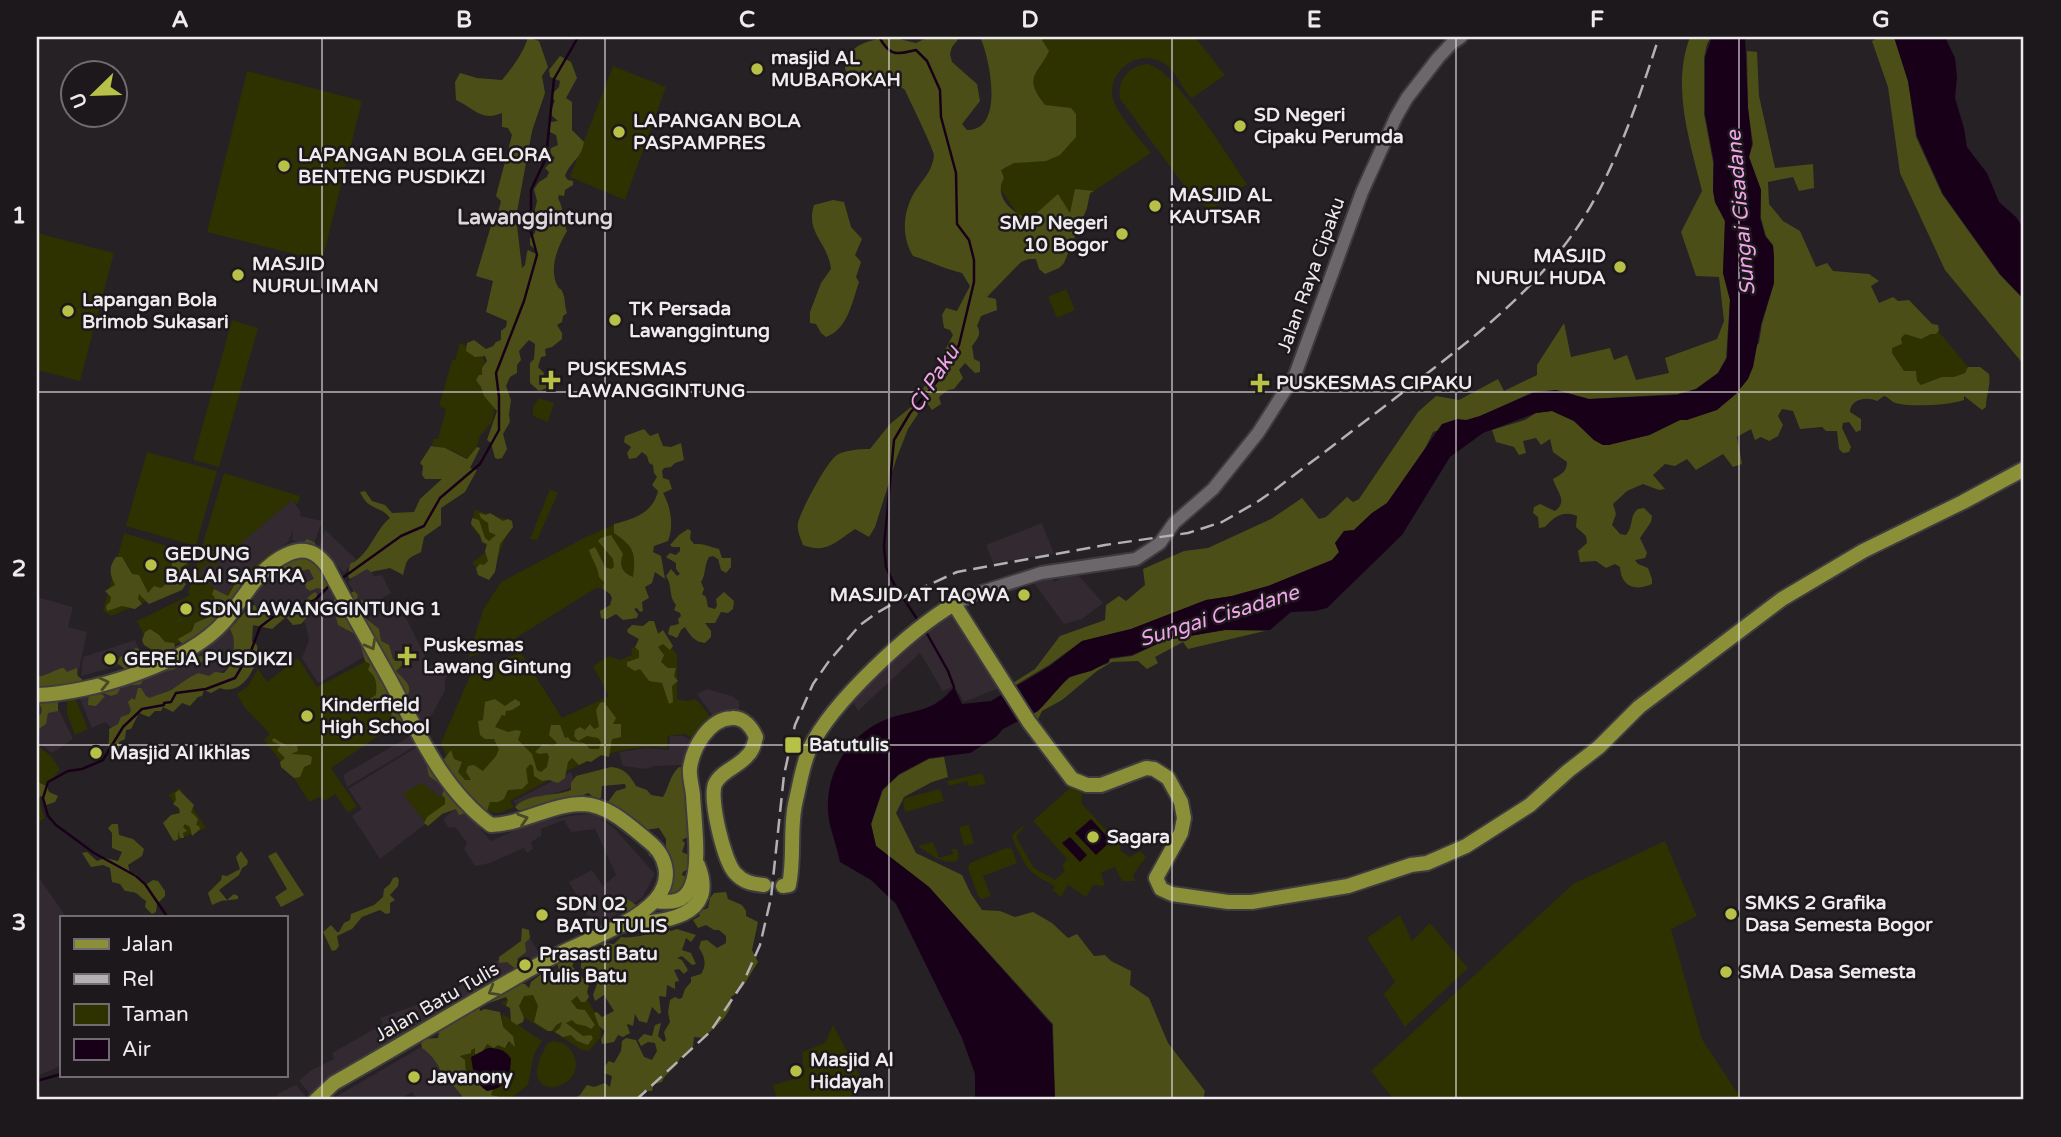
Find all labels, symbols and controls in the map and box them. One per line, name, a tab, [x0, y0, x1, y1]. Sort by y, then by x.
text: A	[171, 6, 189, 34]
text: B	[456, 6, 472, 34]
text: C	[739, 6, 755, 34]
text: D	[1021, 6, 1039, 34]
text: E	[1307, 6, 1321, 34]
text: F	[1590, 6, 1604, 34]
text: G	[1872, 6, 1890, 34]
place label: masjid AL MUBAROKAH	[771, 47, 901, 91]
north arrow	[60, 60, 130, 130]
marker: masjid AL MUBAROKAH	[749, 61, 765, 77]
text: U	[66, 89, 92, 111]
place label: SD Negeri Cipaku Perumda	[1254, 104, 1404, 149]
place label: LAPANGAN BOLA PASPAMPRES	[633, 110, 801, 154]
marker: SD Negeri Cipaku Perumda	[1232, 118, 1248, 134]
marker: LAPANGAN BOLA PASPAMPRES	[611, 124, 627, 140]
water label: Sungai Cisadane	[1721, 128, 1761, 297]
place label: LAPANGAN BOLA GELORA BENTENG PUSDIKZI	[298, 144, 552, 188]
marker: LAPANGAN BOLA GELORA BENTENG PUSDIKZI	[276, 158, 292, 174]
place label: MASJID AL KAUTSAR	[1169, 184, 1273, 228]
street label: Jalan Raya Cipaku	[1273, 194, 1349, 356]
marker: MASJID AL KAUTSAR	[1147, 198, 1163, 214]
text: 1	[12, 202, 26, 230]
district label: Lawanggintung	[457, 205, 613, 230]
place label: SMP Negeri 10 Bogor	[1000, 212, 1109, 257]
marker: SMP Negeri 10 Bogor	[1114, 226, 1130, 242]
place label: MASJID NURUL HUDA	[1476, 245, 1606, 289]
place label: MASJID NURUL IMAN	[252, 253, 379, 297]
marker: MASJID NURUL HUDA	[1612, 259, 1628, 275]
marker: MASJID NURUL IMAN	[230, 267, 246, 283]
place label: Lapangan Bola Brimob Sukasari	[82, 289, 229, 333]
place label: TK Persada Lawanggintung	[628, 298, 770, 343]
marker: Lapangan Bola Brimob Sukasari	[60, 303, 76, 319]
marker: TK Persada Lawanggintung	[607, 312, 623, 328]
water label: Ci Paku	[903, 340, 966, 417]
place label: PUSKESMAS LAWANGGINTUNG	[567, 358, 745, 402]
marker: PUSKESMAS LAWANGGINTUNG	[541, 370, 561, 390]
place label: PUSKESMAS CIPAKU	[1276, 372, 1472, 394]
marker: PUSKESMAS CIPAKU	[1250, 373, 1270, 393]
place label: GEDUNG BALAI SARTKA	[165, 543, 305, 587]
text: 2	[12, 555, 26, 583]
marker: GEDUNG BALAI SARTKA	[143, 557, 159, 573]
water label: Sungai Cisadane	[1136, 580, 1303, 652]
place label: MASJID AT TAQWA	[830, 584, 1010, 606]
marker: MASJID AT TAQWA	[1016, 587, 1032, 603]
place label: SDN LAWANGGINTUNG 1	[200, 598, 441, 620]
marker: SDN LAWANGGINTUNG 1	[178, 601, 194, 617]
place label: Puskesmas Lawang Gintung	[423, 634, 571, 679]
one-way arrow	[362, 637, 376, 650]
marker: Puskesmas Lawang Gintung	[397, 646, 417, 666]
place label: GEREJA PUSDIKZI	[124, 648, 293, 670]
marker: GEREJA PUSDIKZI	[102, 651, 118, 667]
one-way arrow	[98, 676, 110, 691]
place label: Kinderfield High School	[321, 694, 430, 739]
marker: Kinderfield High School	[299, 708, 315, 724]
place label: Batutulis	[809, 734, 889, 756]
marker: Batutulis	[783, 735, 803, 755]
place label: Masjid Al Ikhlas	[110, 742, 250, 765]
marker: Masjid Al Ikhlas	[88, 745, 104, 761]
one-way arrow	[516, 813, 528, 827]
place label: Sagara	[1107, 826, 1170, 849]
marker: Sagara	[1085, 829, 1101, 845]
place label: SMKS 2 Grafika Dasa Semesta Bogor	[1745, 892, 1933, 937]
place label: SDN 02 BATU TULIS	[556, 893, 667, 937]
marker: SMKS 2 Grafika Dasa Semesta Bogor	[1723, 906, 1739, 922]
marker: SDN 02 BATU TULIS	[534, 907, 550, 923]
text: 3	[12, 909, 26, 937]
legend	[60, 916, 287, 1078]
text: Jalan	[122, 932, 173, 957]
place label: Prasasti Batu Tulis Batu	[538, 943, 658, 987]
marker: Prasasti Batu Tulis Batu	[517, 957, 533, 973]
street label: Jalan Batu Tulis	[371, 958, 503, 1046]
place label: SMA Dasa Semesta	[1740, 961, 1916, 983]
marker: SMA Dasa Semesta	[1718, 964, 1734, 980]
text: Rel	[122, 967, 154, 992]
one-way arrow	[488, 983, 501, 996]
text: Taman	[122, 1002, 189, 1027]
text: Air	[122, 1037, 151, 1062]
place label: Masjid Al Hidayah	[810, 1049, 893, 1094]
marker: Masjid Al Hidayah	[788, 1063, 804, 1079]
place label: Javanony	[427, 1066, 514, 1089]
marker: Javanony	[406, 1069, 422, 1085]

